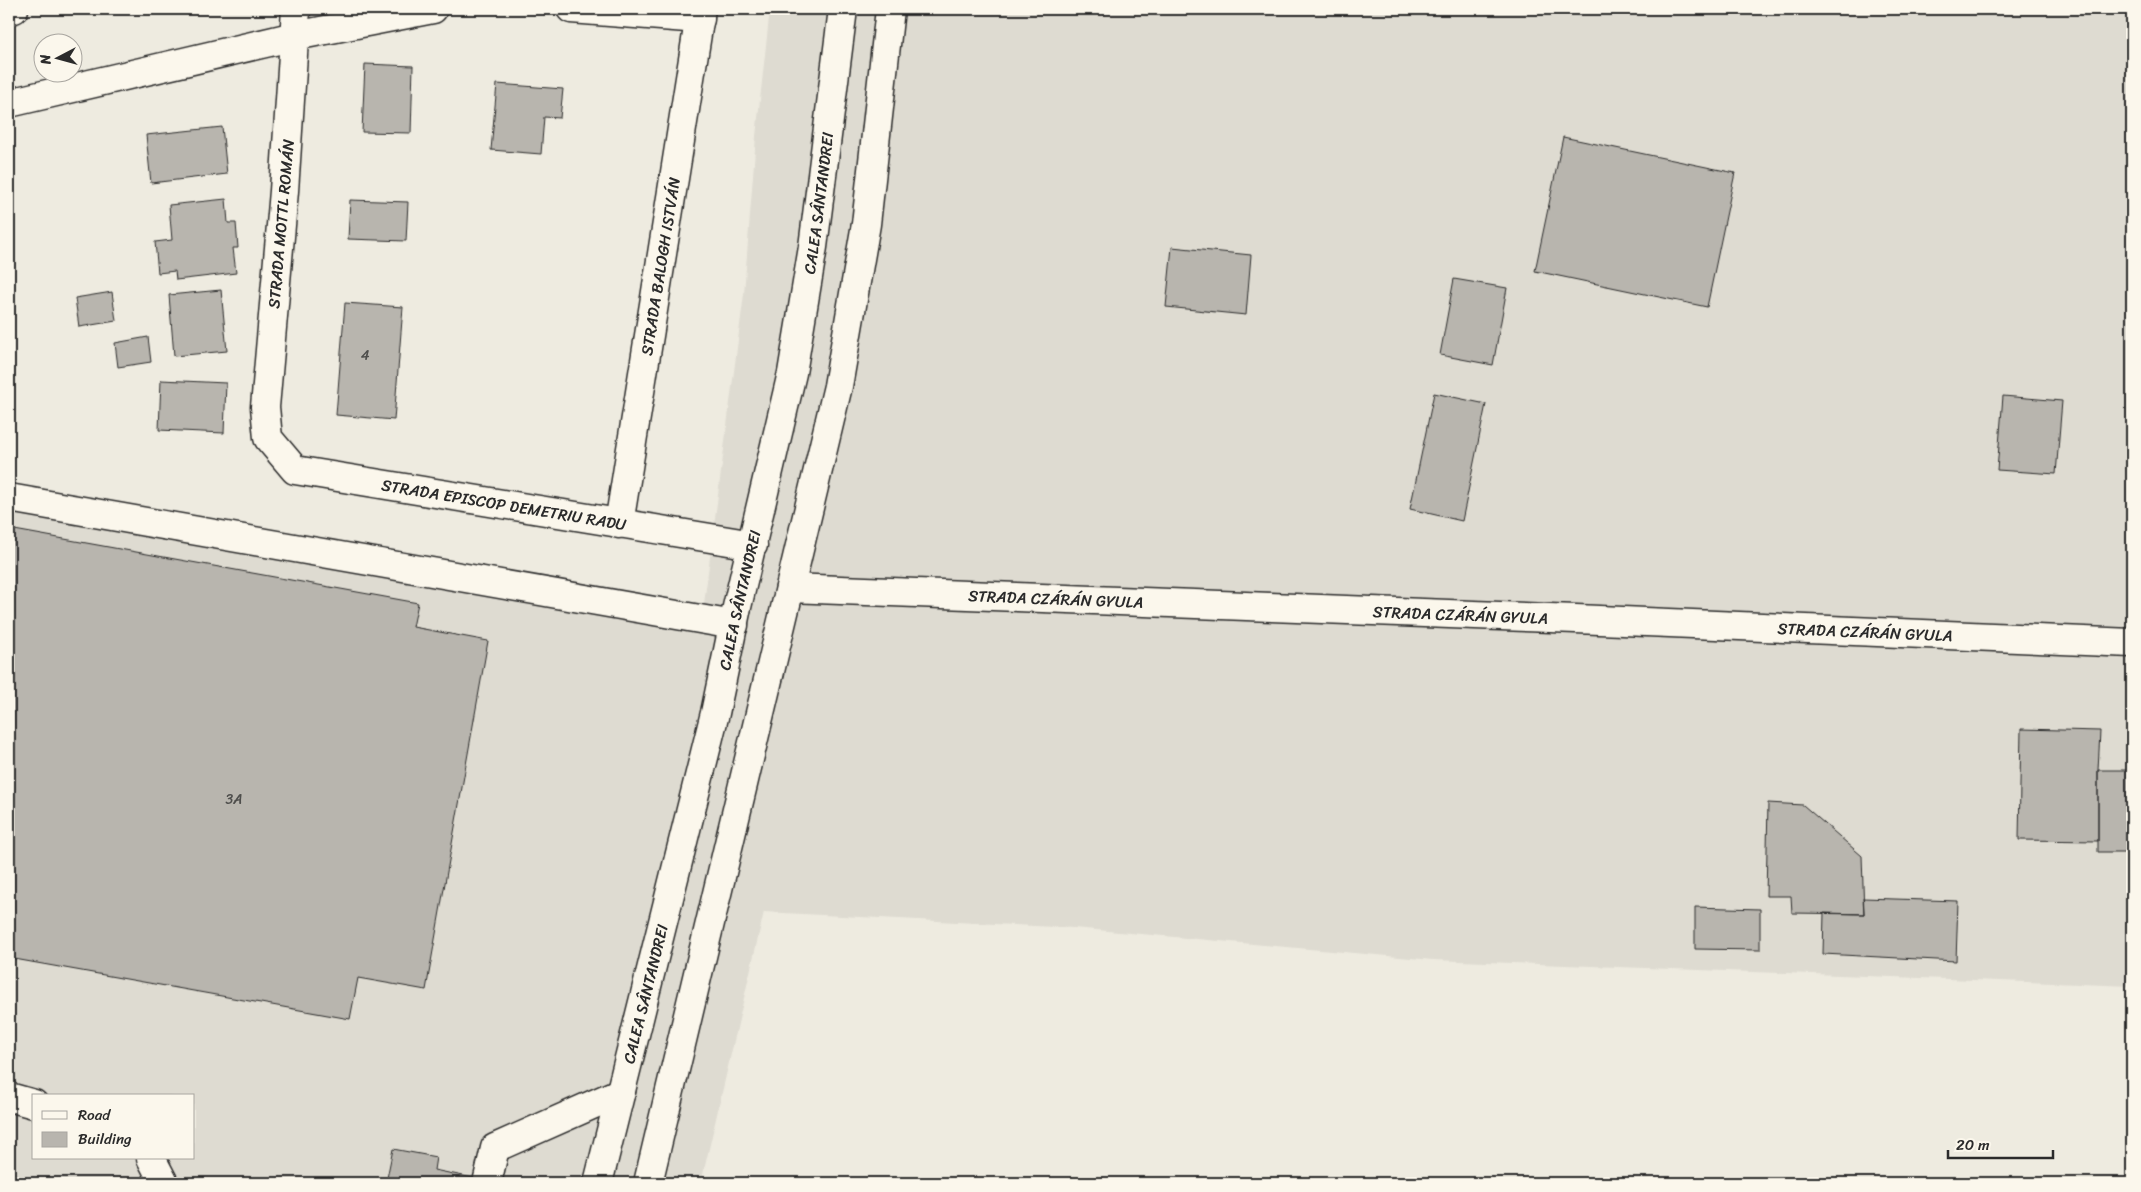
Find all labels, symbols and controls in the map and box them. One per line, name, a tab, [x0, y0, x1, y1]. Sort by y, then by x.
north arrow	[32, 32, 82, 82]
text: N	[33, 53, 59, 66]
street label: CALEA SÂNTANDREI	[794, 130, 842, 276]
street label: STRADA MOTTL ROMÁN	[259, 137, 303, 310]
street label: STRADA BALOGH ISTVÁN	[632, 175, 689, 358]
house number: 4	[361, 343, 370, 368]
street label: STRADA EPISCOP DEMETRIU RADU	[379, 470, 629, 539]
street label: CALEA SÂNTANDREI	[710, 527, 769, 673]
street label: STRADA CZÁRÁN GYULA	[968, 581, 1144, 616]
street label: STRADA CZÁRÁN GYULA	[1372, 596, 1549, 632]
street label: STRADA CZÁRÁN GYULA	[1777, 613, 1953, 650]
house number: 3A	[226, 787, 242, 812]
street label: CALEA SÂNTANDREI	[614, 921, 676, 1067]
legend	[32, 1094, 195, 1160]
text: Road	[78, 1102, 111, 1128]
text: Building	[78, 1126, 132, 1152]
scale bar	[1948, 1127, 2054, 1159]
text: 20 m	[1956, 1132, 1990, 1158]

